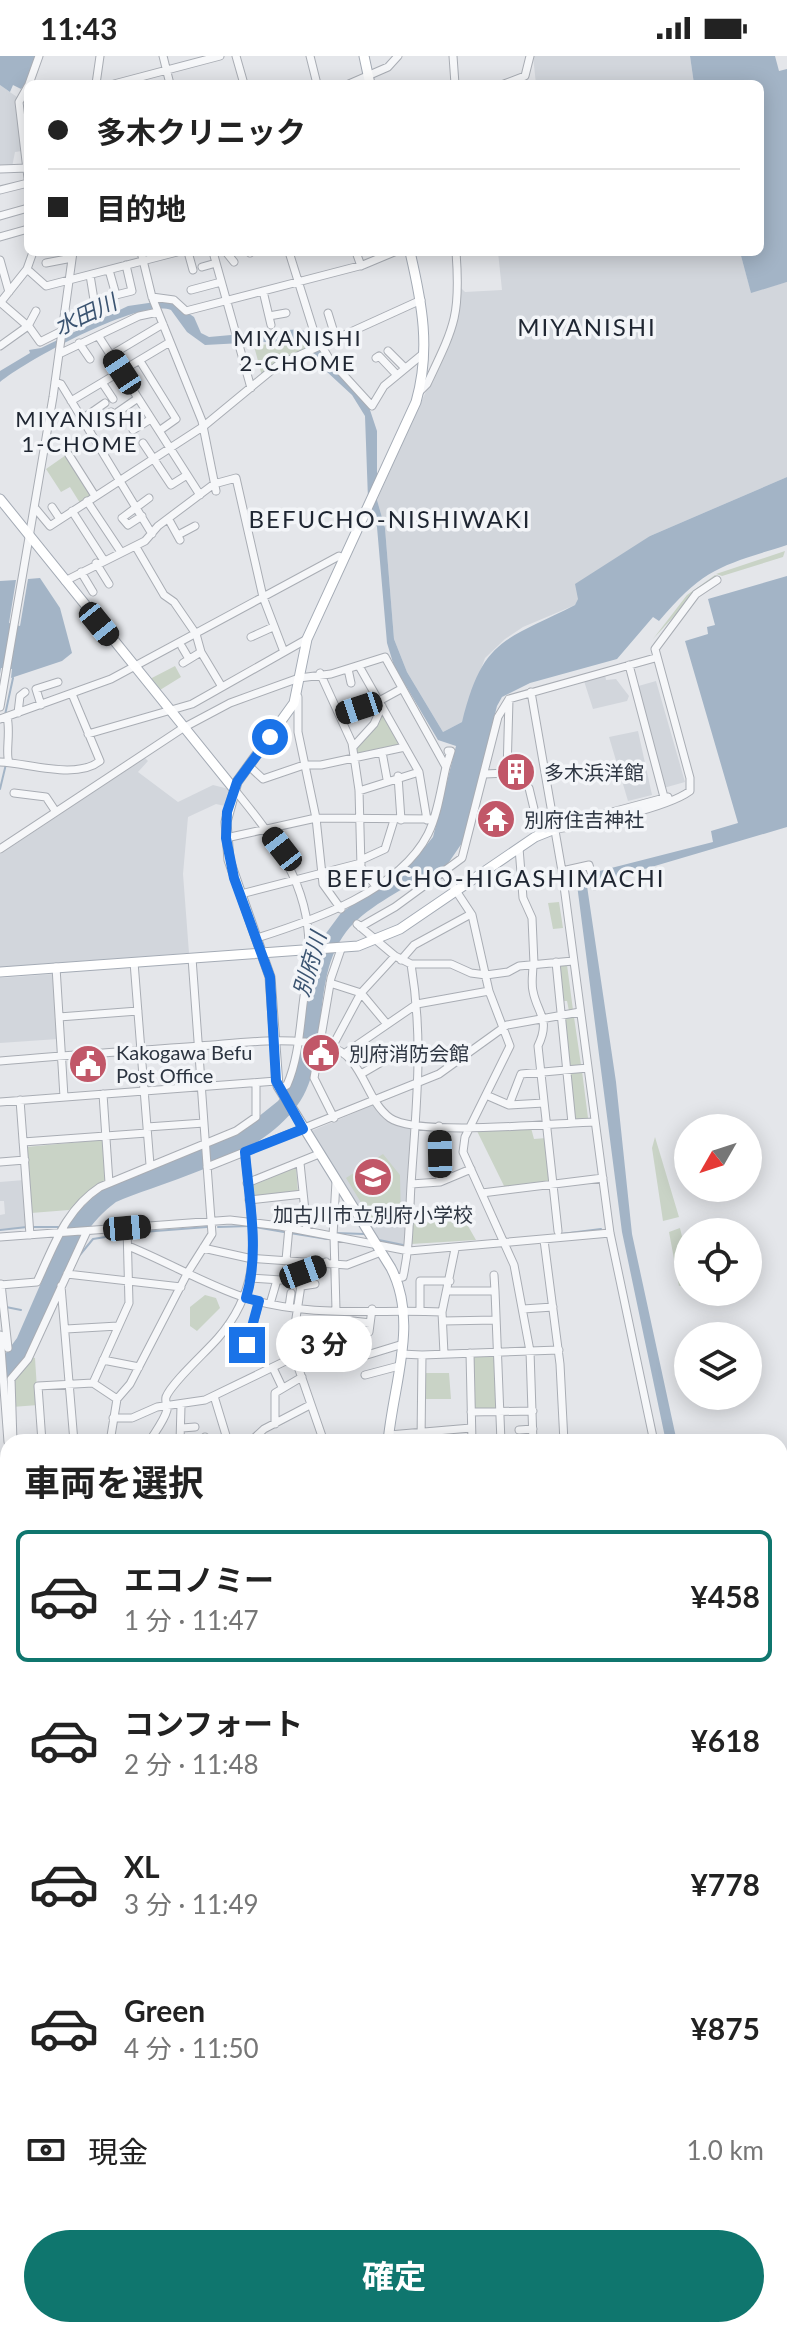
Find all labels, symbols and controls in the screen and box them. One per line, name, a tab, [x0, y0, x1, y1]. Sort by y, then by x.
text: 11:43	[40, 10, 117, 46]
text: 多木クリニック	[96, 113, 306, 149]
text: 目的地	[96, 190, 186, 226]
water label: 水田川	[49, 287, 122, 340]
district label: MIYANISHI	[517, 312, 657, 341]
district label: MIYANISHI 2-CHOME	[233, 324, 363, 376]
car	[99, 345, 145, 399]
district label: MIYANISHI 1-CHOME	[15, 405, 145, 457]
district label: BEFUCHO-NISHIWAKI	[249, 504, 531, 533]
car	[75, 598, 123, 650]
car	[332, 689, 386, 727]
route start	[252, 719, 288, 755]
building icon: 多木浜洋館	[495, 751, 537, 793]
place label: 多木浜洋館	[544, 760, 644, 784]
temple icon: 別府住吉神社	[475, 798, 517, 840]
place label: 別府住吉神社	[524, 807, 644, 831]
car	[258, 823, 306, 875]
district label: BEFUCHO-HIGASHIMACHI	[327, 863, 666, 892]
water label: 別府川	[287, 927, 332, 999]
public building icon: 別府消防会館	[300, 1032, 342, 1074]
place label: Kakogawa Befu Post Office	[116, 1040, 252, 1087]
place label: 別府消防会館	[349, 1041, 469, 1065]
public building icon: Kakogawa Befu Post Office	[67, 1043, 109, 1085]
north arrow	[674, 1114, 762, 1202]
map controls	[674, 1114, 762, 1410]
car	[428, 1130, 452, 1178]
school or university icon: 加古川市立別府小学校	[352, 1156, 394, 1198]
place label: 加古川市立別府小学校	[273, 1202, 473, 1226]
car	[102, 1214, 152, 1242]
button: locate	[674, 1218, 762, 1306]
car	[276, 1253, 330, 1291]
callout: 3 分	[275, 1317, 371, 1373]
button: layers	[674, 1322, 762, 1410]
route end	[229, 1327, 265, 1363]
text: 3 分	[300, 1328, 348, 1360]
text: 車両を選択	[24, 1460, 204, 1504]
icon: car	[28, 1560, 100, 1632]
text: エコノミー	[124, 1561, 274, 1597]
text: ¥458	[690, 1578, 760, 1614]
text: 1 分 · 11:47	[124, 1604, 259, 1636]
icon: car	[28, 1704, 100, 1776]
text: コンフォート	[124, 1705, 303, 1741]
text: ¥618	[690, 1722, 760, 1758]
text: 2 分 · 11:48	[124, 1748, 259, 1780]
icon: car	[28, 1848, 100, 1920]
text: XL	[124, 1848, 160, 1884]
text: ¥778	[690, 1866, 760, 1902]
text: 3 分 · 11:49	[124, 1888, 259, 1920]
icon: car	[28, 1992, 100, 2064]
text: Green	[124, 1992, 205, 2028]
text: ¥875	[690, 2010, 760, 2046]
text: 4 分 · 11:50	[124, 2032, 259, 2064]
icon: cash	[24, 2128, 68, 2172]
text: 現金	[88, 2133, 148, 2169]
text: 1.0 km	[686, 2134, 764, 2166]
button: 確定	[24, 2230, 764, 2322]

